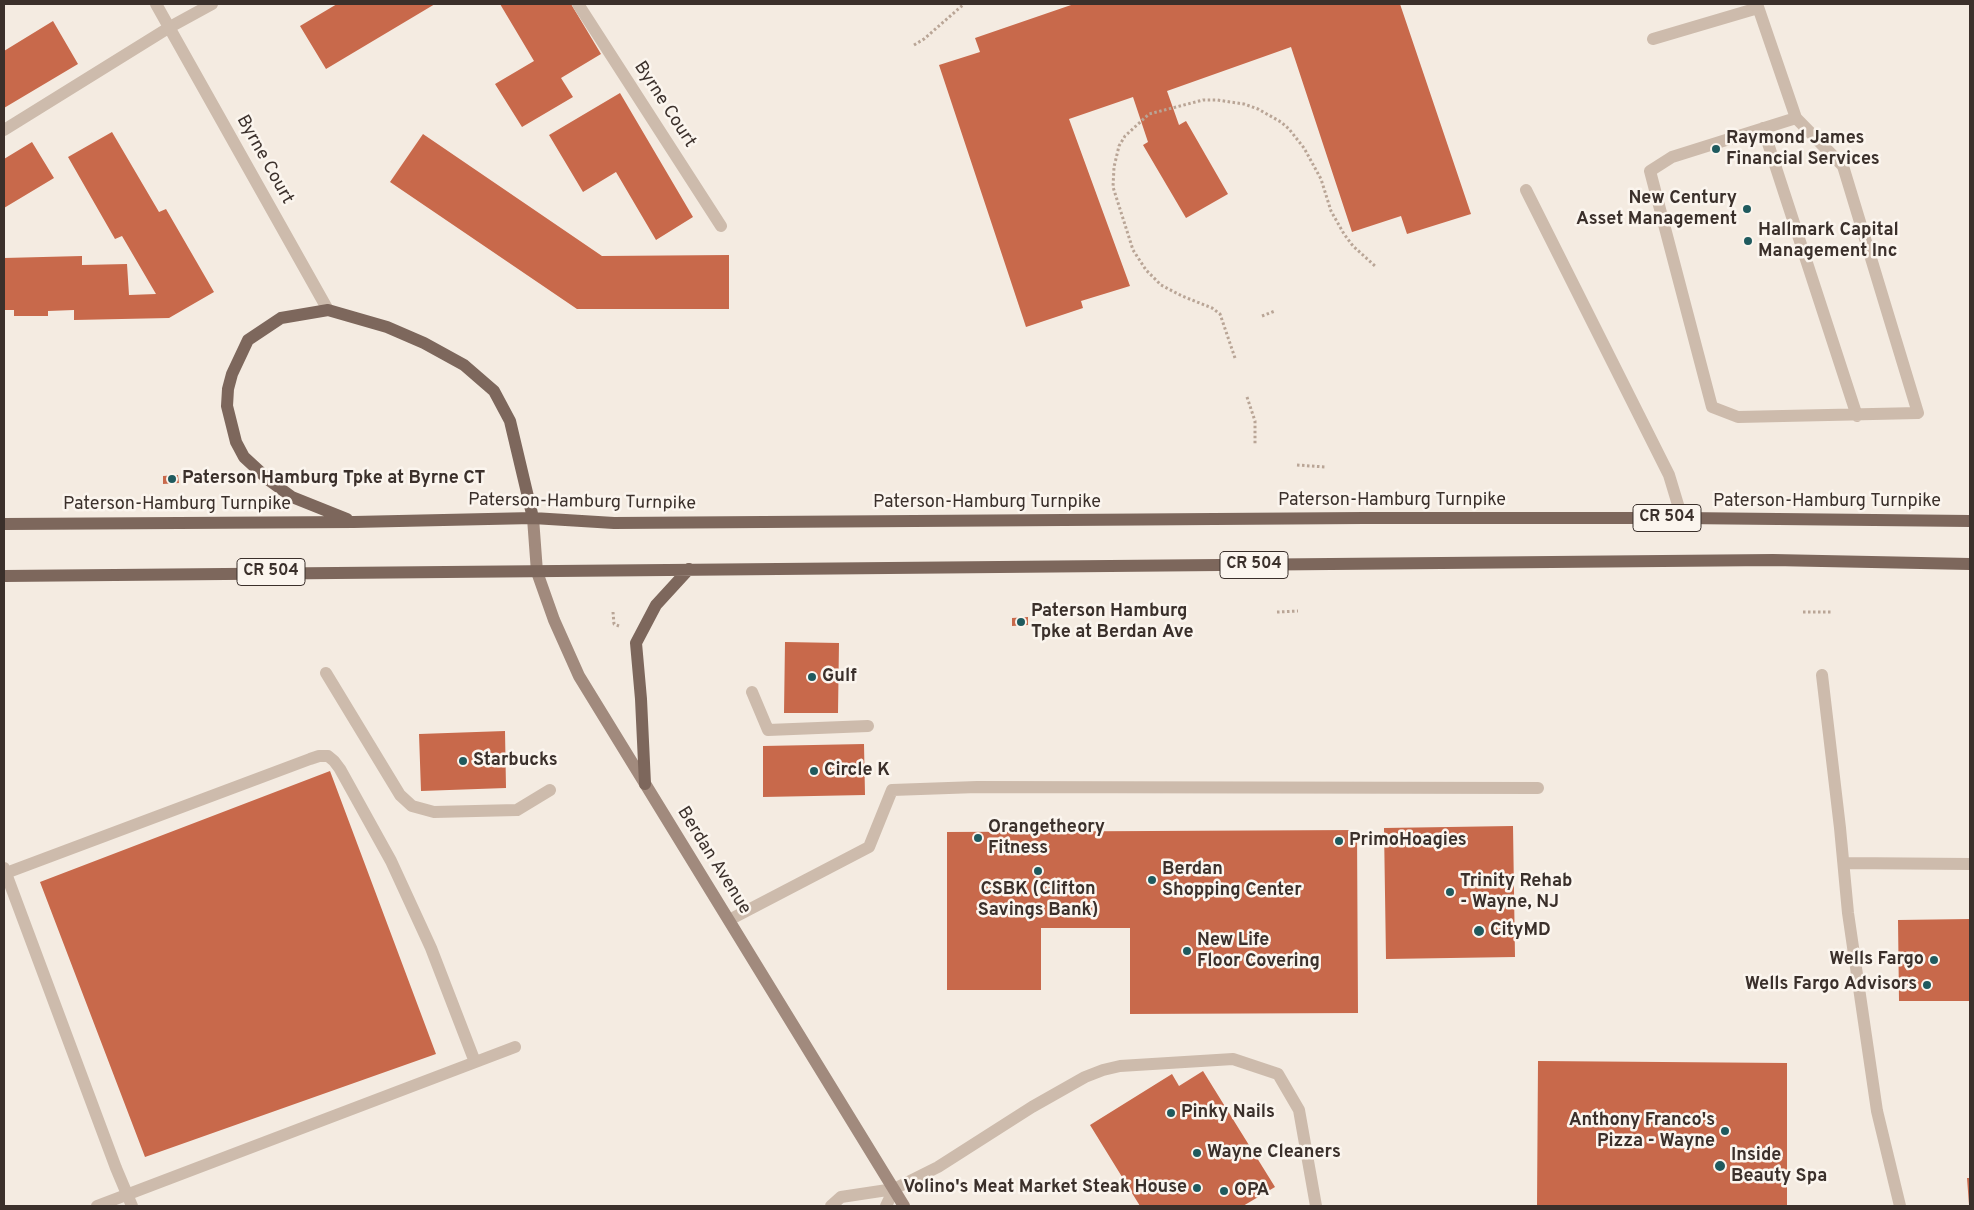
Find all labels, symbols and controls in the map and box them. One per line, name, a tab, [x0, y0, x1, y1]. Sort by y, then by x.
street label: Byrne Court	[628, 58, 700, 152]
street label: Byrne Court	[231, 112, 297, 208]
place label: Raymond James Financial Services	[1726, 128, 1880, 170]
marker: Raymond James Financial Services	[1710, 143, 1722, 155]
place label: New Century Asset Management	[1576, 188, 1737, 230]
marker: New Century Asset Management	[1741, 203, 1753, 215]
place label: Hallmark Capital Management Inc	[1758, 220, 1899, 262]
marker: Hallmark Capital Management Inc	[1742, 235, 1754, 247]
place label: Paterson Hamburg Tpke at Byrne CT	[182, 468, 485, 490]
marker: Paterson Hamburg Tpke at Byrne CT	[166, 473, 178, 485]
street label: Paterson-Hamburg Turnpike	[468, 490, 696, 516]
street label: Paterson-Hamburg Turnpike	[1278, 490, 1506, 512]
street label: Paterson-Hamburg Turnpike	[1713, 491, 1941, 513]
street label: Paterson-Hamburg Turnpike	[873, 492, 1101, 514]
street label: Paterson-Hamburg Turnpike	[63, 494, 291, 516]
road number: CR 504	[1633, 504, 1701, 532]
road number: CR 504	[1220, 552, 1288, 578]
road number: CR 504	[237, 558, 305, 586]
place label: Paterson Hamburg Tpke at Berdan Ave	[1031, 601, 1194, 644]
marker: Paterson Hamburg Tpke at Berdan Ave	[1015, 616, 1027, 628]
place label: Gulf	[822, 666, 857, 688]
marker: Gulf	[806, 671, 818, 683]
place label: Starbucks	[473, 750, 557, 772]
marker: Starbucks	[457, 755, 469, 767]
place label: Circle K	[824, 760, 890, 782]
marker: Circle K	[808, 765, 820, 777]
street label: Berdan Avenue	[671, 803, 755, 919]
place label: Orangetheory Fitness	[988, 817, 1105, 860]
place label: PrimoHoagies	[1349, 830, 1467, 852]
marker: Orangetheory Fitness	[972, 832, 984, 844]
marker: PrimoHoagies	[1333, 835, 1345, 847]
place label: Berdan Shopping Center	[1162, 859, 1302, 902]
marker: CSBK (Clifton Savings Bank)	[1032, 865, 1044, 877]
place label: Trinity Rehab - Wayne, NJ	[1460, 871, 1572, 914]
marker: Berdan Shopping Center	[1146, 874, 1158, 886]
place label: CSBK (Clifton Savings Bank)	[978, 879, 1098, 922]
marker: Trinity Rehab - Wayne, NJ	[1444, 886, 1456, 898]
place label: CityMD	[1490, 920, 1551, 942]
marker: CityMD	[1472, 924, 1486, 938]
place label: New Life Floor Covering	[1197, 930, 1320, 972]
marker: New Life Floor Covering	[1181, 945, 1193, 957]
place label: Wells Fargo	[1829, 949, 1924, 971]
marker: Wells Fargo	[1928, 954, 1940, 966]
place label: Wells Fargo Advisors	[1745, 974, 1917, 996]
marker: Wells Fargo Advisors	[1921, 979, 1933, 991]
place label: Pinky Nails	[1181, 1102, 1275, 1124]
marker: Pinky Nails	[1165, 1107, 1177, 1119]
place label: Anthony Franco's Pizza - Wayne	[1569, 1110, 1715, 1152]
marker: Anthony Franco's Pizza - Wayne	[1719, 1125, 1731, 1137]
place label: Wayne Cleaners	[1207, 1142, 1341, 1164]
place label: Inside Beauty Spa	[1731, 1145, 1827, 1188]
marker: Wayne Cleaners	[1191, 1147, 1203, 1159]
marker: Inside Beauty Spa	[1713, 1159, 1727, 1173]
place label: Volino's Meat Market Steak House	[903, 1177, 1187, 1199]
place label: OPA	[1234, 1180, 1270, 1202]
marker: Volino's Meat Market Steak House	[1191, 1182, 1203, 1194]
marker: OPA	[1218, 1185, 1230, 1197]

